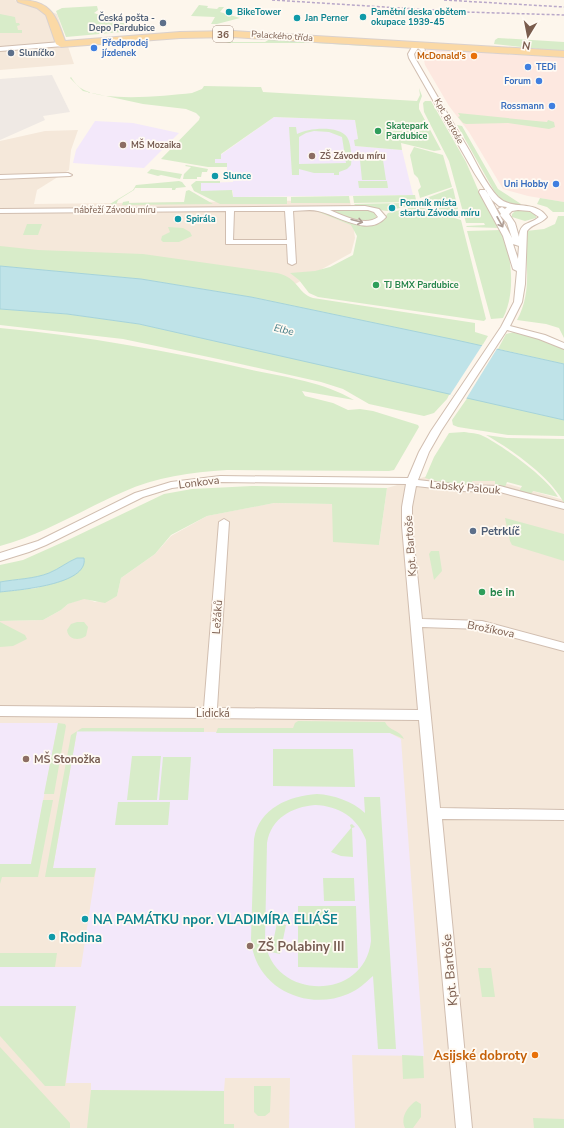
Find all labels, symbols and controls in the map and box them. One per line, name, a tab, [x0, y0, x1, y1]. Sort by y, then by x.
place label: BikeTower	[237, 6, 282, 18]
place label: Pamětní deska obětem okupace 1939-45	[371, 6, 466, 28]
marker: BikeTower	[224, 7, 234, 17]
place label: Česká pošta - Depo Pardubice	[89, 11, 155, 34]
place label: Jan Perner	[304, 12, 349, 24]
marker: Pamětní deska obětem okupace 1939-45	[358, 12, 368, 22]
marker: Jan Perner	[292, 13, 302, 23]
north arrow	[508, 16, 548, 56]
marker: Česká pošta - Depo Pardubice	[158, 18, 168, 28]
road number: 36	[213, 26, 233, 42]
street label: Palackého třída	[251, 28, 314, 44]
place label: Předprodej jízdenek	[101, 37, 148, 59]
text: N	[521, 37, 532, 53]
marker: Předprodej jízdenek	[89, 43, 99, 53]
place label: Sluníčko	[19, 47, 55, 59]
marker: Sluníčko	[6, 48, 16, 58]
place label: McDonald's	[417, 50, 467, 62]
marker: McDonald's	[469, 51, 479, 61]
place label: TEDi	[536, 61, 556, 73]
marker: TEDi	[523, 62, 533, 72]
place label: Forum	[504, 75, 531, 87]
marker: Forum	[534, 76, 544, 86]
street label: Kpt. Bartoše	[432, 96, 466, 146]
place label: Rossmann	[501, 100, 544, 112]
marker: Rossmann	[547, 101, 557, 111]
place label: Skatepark Pardubice	[386, 120, 429, 142]
marker: Skatepark Pardubice	[373, 126, 383, 136]
place label: MŠ Mozaika	[131, 138, 181, 151]
marker: MŠ Mozaika	[118, 140, 128, 150]
place label: ZŠ Závodu míru	[320, 149, 386, 162]
marker: ZŠ Závodu míru	[307, 151, 317, 161]
place label: Slunce	[223, 170, 251, 182]
marker: Slunce	[210, 171, 220, 181]
place label: Uni Hobby	[504, 178, 548, 190]
marker: Uni Hobby	[551, 179, 561, 189]
place label: Pomník místa startu Závodu míru	[400, 197, 480, 219]
marker: Pomník místa startu Závodu míru	[387, 203, 397, 213]
street label: nábřeží Závodu míru	[74, 204, 156, 216]
place label: Spirála	[186, 213, 216, 225]
marker: Spirála	[173, 214, 183, 224]
one-way arrow	[497, 216, 504, 228]
one-way arrow	[350, 218, 363, 226]
place label: TJ BMX Pardubice	[384, 279, 459, 291]
marker: TJ BMX Pardubice	[371, 280, 381, 290]
water label: Elbe	[273, 321, 296, 339]
street label: Lonkova	[178, 473, 221, 492]
street label: Labský Palouk	[429, 477, 501, 498]
street label: Kpt. Bartoše	[401, 515, 420, 577]
place label: Petrklíč	[481, 524, 521, 539]
marker: Petrklíč	[468, 526, 478, 536]
place label: be in	[490, 585, 515, 600]
marker: be in	[477, 587, 487, 597]
street label: Ležáků	[209, 599, 226, 635]
street label: Brožíkova	[466, 618, 516, 641]
street label: Lidická	[196, 706, 230, 721]
place label: MŠ Stonožka	[34, 751, 101, 767]
marker: MŠ Stonožka	[21, 754, 31, 764]
place label: NA PAMÁTKU npor. VLADIMÍRA ELIÁŠE	[93, 910, 338, 929]
marker: NA PAMÁTKU npor. VLADIMÍRA ELIÁŠE	[80, 914, 90, 924]
place label: Rodina	[60, 929, 102, 947]
marker: Rodina	[47, 932, 57, 942]
street label: Kpt. Bartoše	[438, 933, 462, 1007]
place label: ZŠ Polabiny III	[258, 937, 344, 956]
marker: ZŠ Polabiny III	[245, 941, 255, 951]
place label: Asijské dobroty	[433, 1047, 527, 1065]
marker: Asijské dobroty	[530, 1050, 540, 1060]

